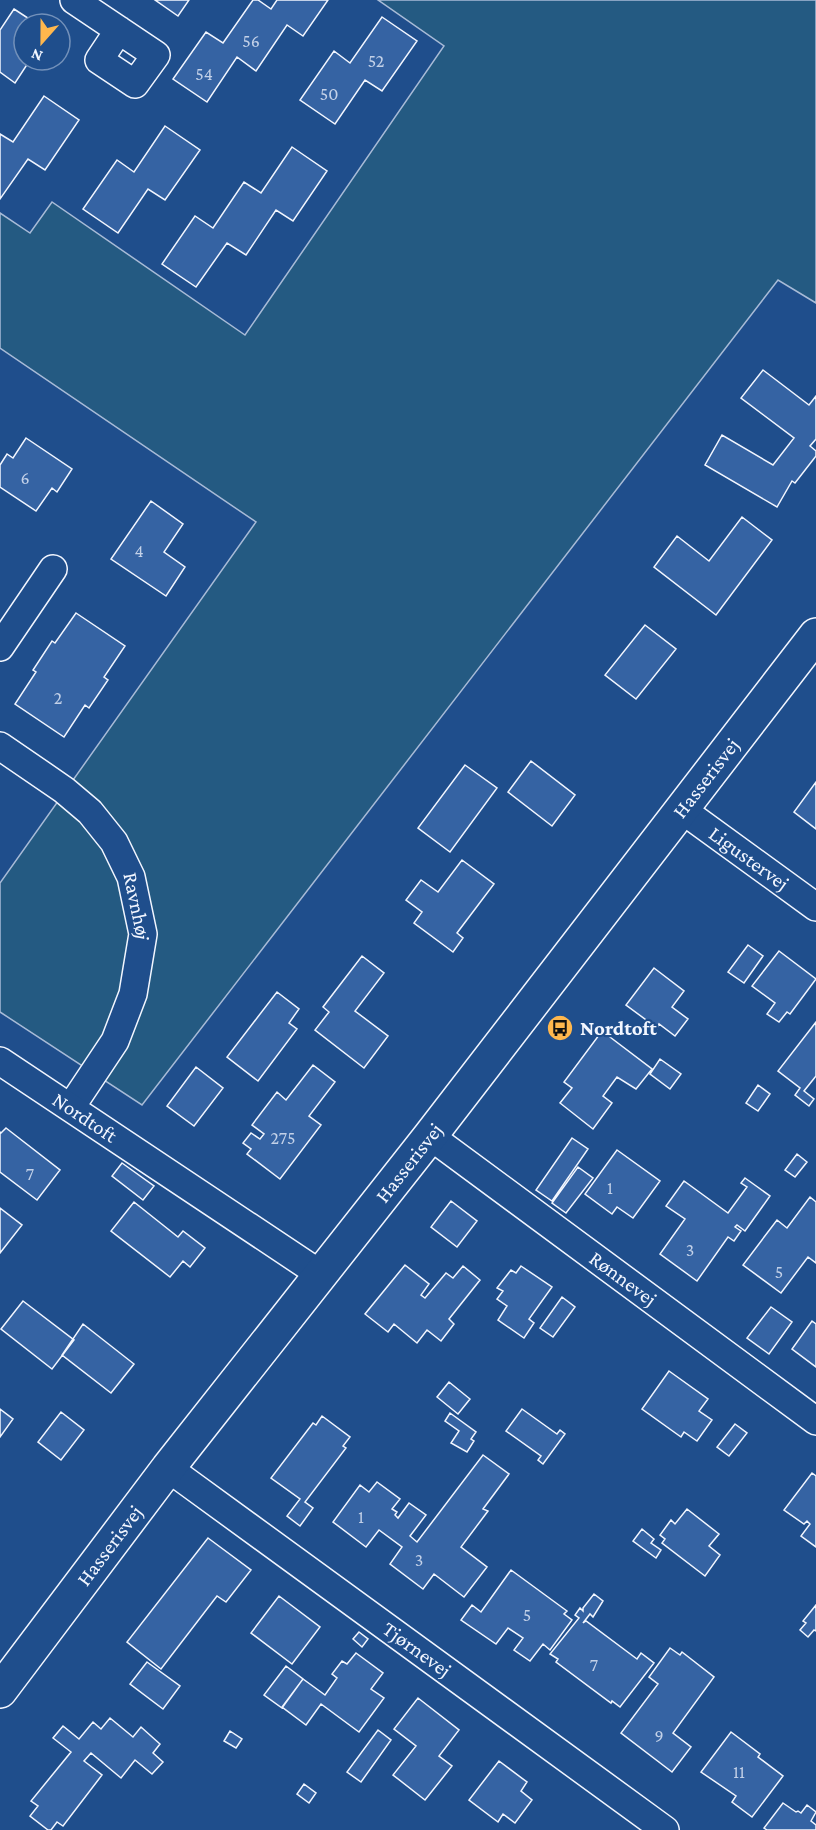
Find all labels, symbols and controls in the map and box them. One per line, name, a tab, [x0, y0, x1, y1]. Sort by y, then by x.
north arrow	[12, 12, 72, 72]
house number: 56	[242, 31, 260, 51]
text: N	[29, 46, 45, 65]
house number: 52	[368, 51, 384, 71]
house number: 54	[195, 64, 213, 84]
house number: 50	[320, 84, 338, 104]
house number: 6	[20, 468, 30, 488]
house number: 4	[134, 541, 144, 561]
house number: 2	[54, 688, 62, 708]
street label: Hasserisvej	[668, 733, 744, 823]
street label: Ligustervej	[704, 821, 794, 895]
street label: Ravnhøj	[118, 870, 155, 942]
bus stop icon: Nordtoft	[545, 1013, 575, 1043]
place label: Nordtoft	[580, 1016, 657, 1040]
street label: Nordtoft	[48, 1087, 123, 1148]
street label: Hasserisvej	[370, 1118, 447, 1207]
house number: 275	[271, 1128, 295, 1148]
house number: 7	[26, 1164, 34, 1184]
house number: 1	[607, 1178, 613, 1198]
house number: 3	[686, 1240, 694, 1260]
street label: Rønnevej	[585, 1246, 661, 1311]
house number: 5	[775, 1262, 783, 1282]
street label: Hasserisvej	[72, 1501, 147, 1591]
house number: 1	[358, 1507, 364, 1527]
house number: 3	[415, 1550, 423, 1570]
house number: 5	[523, 1605, 531, 1625]
street label: Tjørnevej	[378, 1616, 456, 1682]
house number: 7	[590, 1655, 598, 1675]
house number: 9	[654, 1726, 664, 1746]
house number: 11	[733, 1762, 745, 1782]

